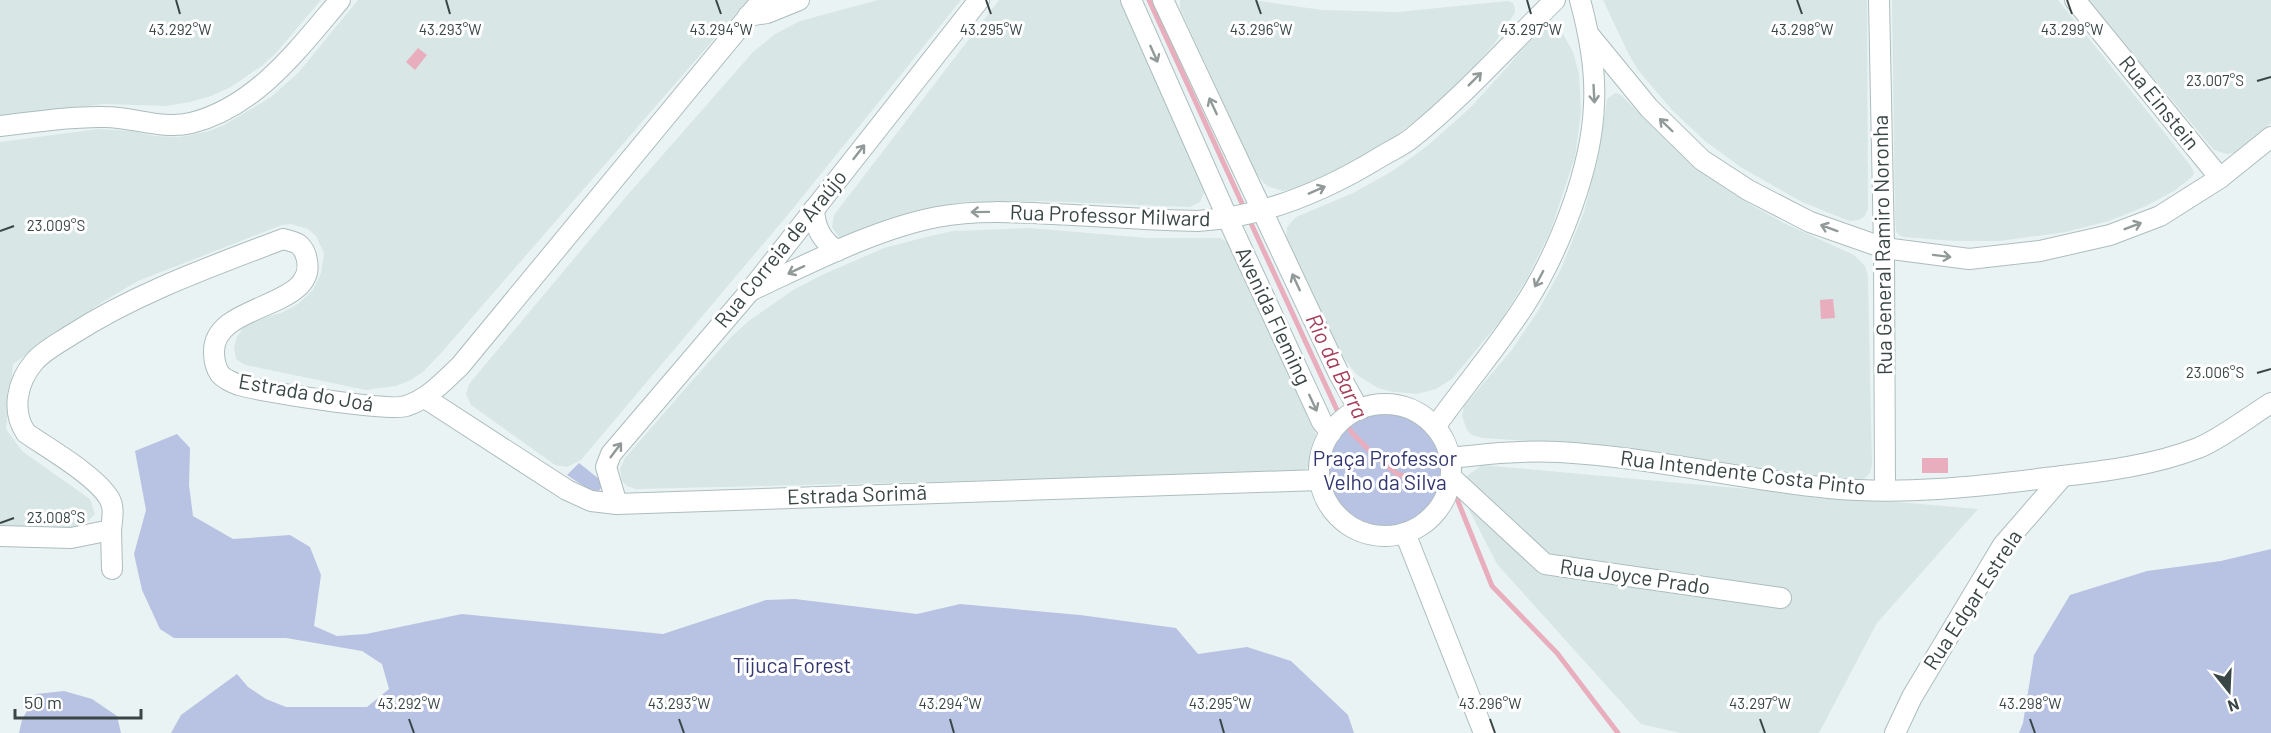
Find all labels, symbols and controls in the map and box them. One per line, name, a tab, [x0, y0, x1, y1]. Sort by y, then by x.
text: 43.292°W	[149, 20, 211, 38]
text: 43.293°W	[419, 20, 481, 38]
text: 43.294°W	[689, 20, 753, 38]
text: 43.295°W	[960, 20, 1022, 38]
text: 43.296°W	[1230, 20, 1292, 38]
text: 43.297°W	[1500, 20, 1562, 38]
text: 43.298°W	[1771, 20, 1833, 38]
text: 43.299°W	[2041, 20, 2103, 38]
one-way arrow	[1149, 44, 1161, 62]
street label: Rua Einstein	[2115, 50, 2206, 154]
text: 23.007°S	[2186, 71, 2244, 89]
one-way arrow	[1468, 72, 1482, 87]
one-way arrow	[1588, 84, 1599, 104]
one-way arrow	[1206, 97, 1218, 115]
street label: Rua General Ramiro Noronha	[1867, 115, 1896, 375]
one-way arrow	[1659, 117, 1674, 132]
one-way arrow	[852, 145, 865, 161]
street label: Rua Correia de Araújo	[709, 164, 851, 332]
one-way arrow	[1307, 183, 1325, 195]
street label: Rua Professor Milward	[1009, 199, 1211, 230]
one-way arrow	[971, 207, 991, 218]
text: 23.009°S	[27, 216, 85, 234]
one-way arrow	[2123, 220, 2142, 231]
one-way arrow	[1820, 222, 1839, 233]
street label: Avenida Fleming	[1231, 242, 1317, 388]
one-way arrow	[1932, 250, 1951, 261]
one-way arrow	[787, 265, 805, 276]
one-way arrow	[1533, 270, 1545, 287]
one-way arrow	[1289, 274, 1301, 292]
water label: Rio da Barra	[1301, 309, 1374, 422]
text: 23.006°S	[2186, 363, 2244, 381]
street label: Estrada do Joá	[237, 367, 376, 416]
one-way arrow	[1308, 394, 1320, 412]
one-way arrow	[610, 442, 622, 458]
street label: Rua Intendente Costa Pinto	[1619, 444, 1867, 499]
park label: Praça Professor Velho da Silva	[1313, 445, 1458, 494]
street label: Estrada Sorimã	[787, 479, 927, 508]
text: 23.008°S	[27, 508, 85, 526]
street label: Rua Edgar Estrela	[1917, 525, 2026, 674]
street label: Rua Joyce Prado	[1558, 553, 1712, 598]
park label: Tijuca Forest	[733, 652, 851, 677]
north arrow	[2199, 661, 2259, 721]
scale bar	[15, 682, 141, 720]
text: 50 m	[24, 691, 62, 713]
text: 43.292°W	[378, 694, 440, 712]
text: 43.293°W	[648, 694, 710, 712]
text: 43.294°W	[918, 694, 982, 712]
text: 43.295°W	[1189, 694, 1251, 712]
text: 43.296°W	[1459, 694, 1521, 712]
text: 43.297°W	[1729, 694, 1791, 712]
text: 43.298°W	[1999, 694, 2061, 712]
text: N	[2226, 695, 2242, 716]

